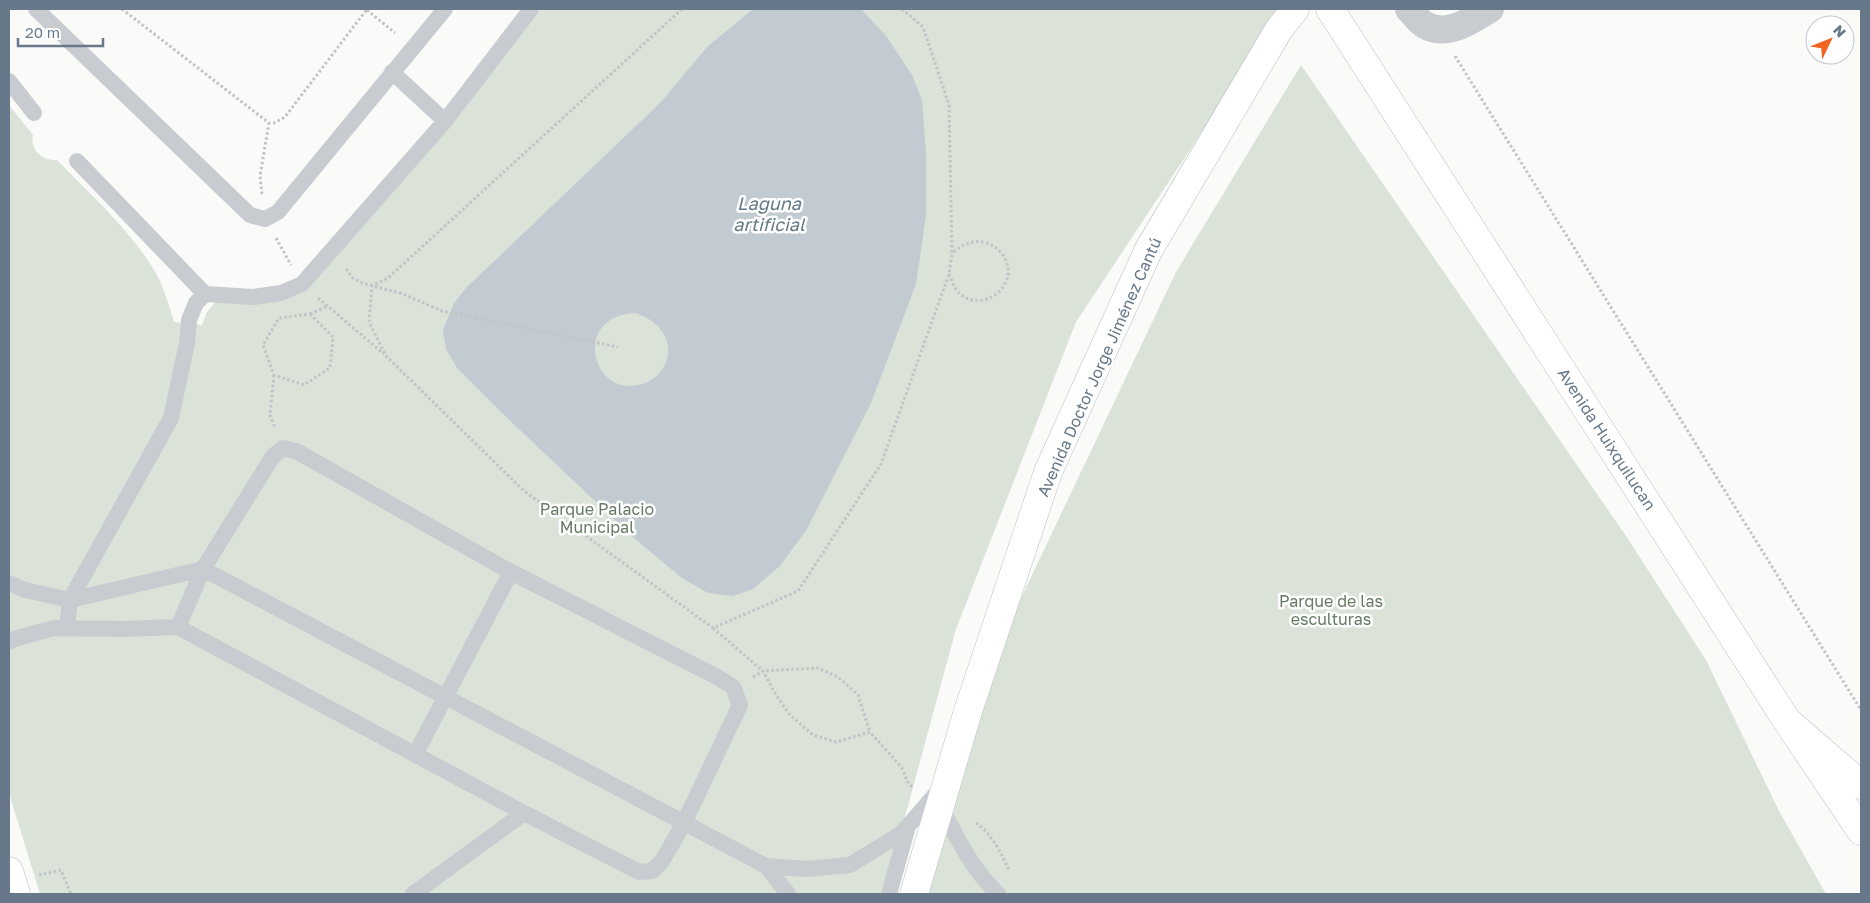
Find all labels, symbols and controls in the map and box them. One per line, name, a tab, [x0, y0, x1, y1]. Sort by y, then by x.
scale bar	[18, 15, 102, 47]
north arrow	[1805, 15, 1855, 65]
text: N	[1830, 21, 1850, 40]
text: 20 m	[25, 23, 60, 41]
water label: Laguna artificial	[733, 192, 806, 235]
street label: Avenida Doctor Jorge Jiménez Cantú	[1033, 234, 1165, 500]
street label: Avenida Huixquilucan	[1554, 364, 1660, 514]
park label: Parque Palacio Municipal	[540, 499, 654, 537]
park label: Parque de las esculturas	[1279, 591, 1383, 629]

